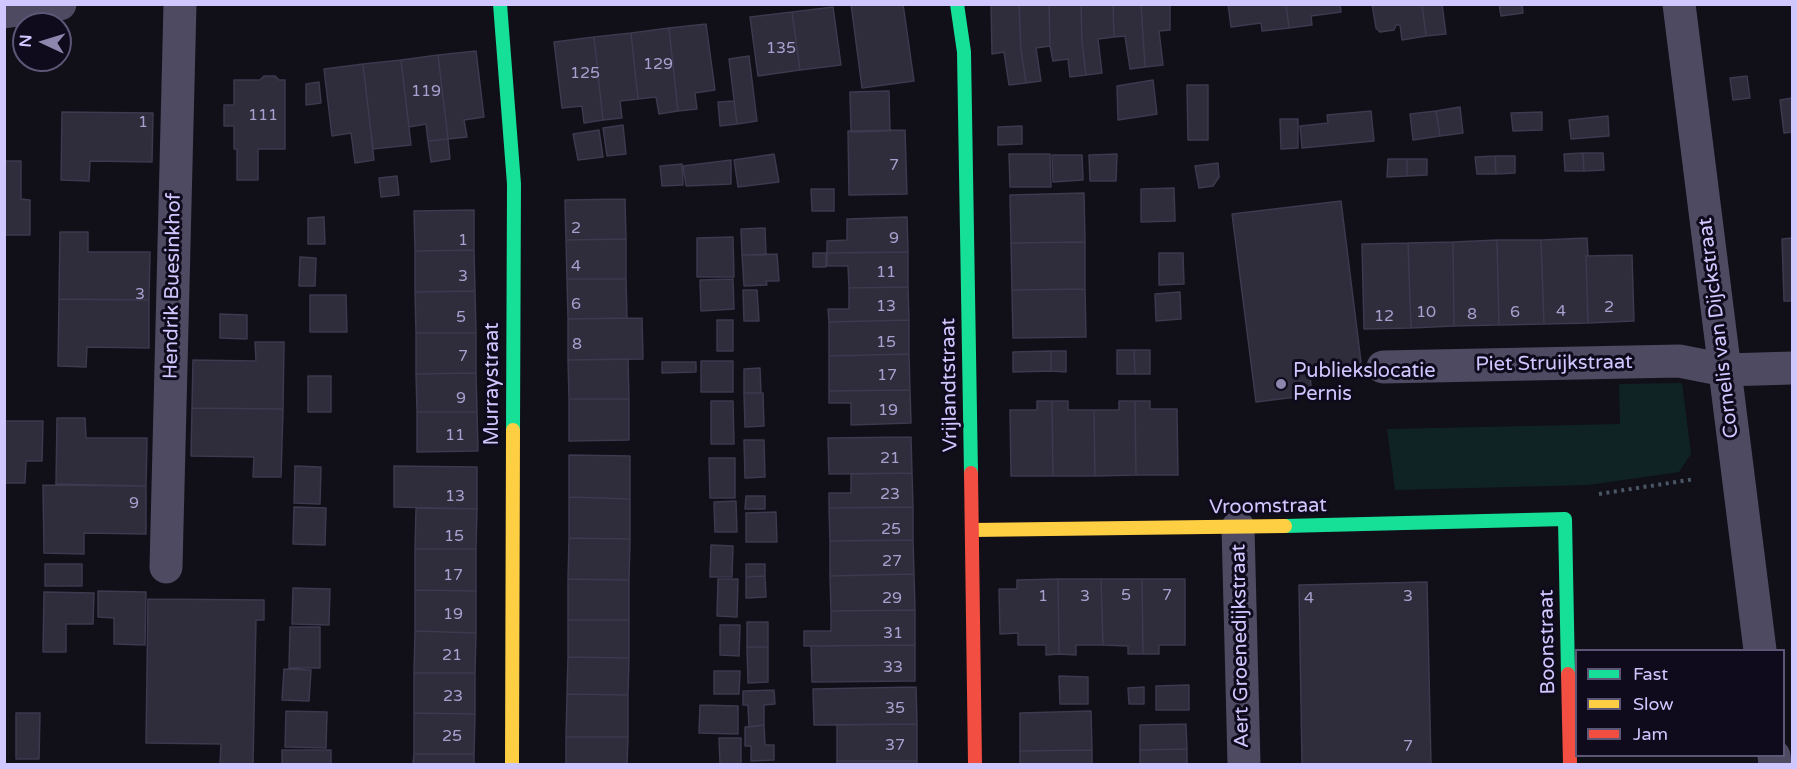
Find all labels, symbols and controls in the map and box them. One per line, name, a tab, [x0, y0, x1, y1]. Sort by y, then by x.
north arrow	[12, 12, 72, 72]
text: N	[16, 34, 36, 48]
house number: 135	[766, 39, 796, 59]
house number: 129	[643, 55, 673, 75]
house number: 125	[570, 64, 600, 84]
house number: 119	[411, 82, 441, 102]
house number: 111	[248, 106, 278, 126]
house number: 1	[138, 113, 148, 133]
house number: 7	[889, 156, 899, 176]
street label: Hendrik Buesinkhof	[159, 193, 187, 379]
street label: Cornelis van Dijckstraat	[1694, 216, 1744, 440]
house number: 2	[571, 219, 581, 239]
house number: 9	[889, 229, 899, 249]
house number: 1	[458, 231, 468, 251]
house number: 4	[571, 257, 581, 277]
house number: 11	[876, 263, 896, 283]
house number: 3	[458, 267, 468, 287]
house number: 3	[135, 285, 145, 305]
house number: 6	[571, 295, 581, 315]
house number: 13	[876, 297, 896, 317]
house number: 2	[1604, 298, 1614, 318]
house number: 4	[1556, 302, 1566, 322]
house number: 10	[1416, 303, 1436, 323]
house number: 6	[1510, 303, 1520, 323]
house number: 8	[1467, 305, 1477, 325]
house number: 12	[1374, 307, 1394, 327]
house number: 5	[456, 308, 466, 328]
street label: Vrijlandtstraat	[937, 318, 963, 452]
street label: Murraystraat	[481, 322, 505, 446]
house number: 15	[876, 333, 896, 353]
house number: 8	[572, 335, 582, 355]
house number: 7	[458, 347, 468, 367]
street label: Piet Struijkstraat	[1475, 351, 1633, 377]
place label: Publiekslocatie Pernis	[1293, 360, 1436, 407]
house number: 17	[877, 366, 897, 386]
marker: Publiekslocatie Pernis	[1274, 377, 1288, 391]
house number: 9	[456, 389, 466, 409]
house number: 19	[878, 401, 898, 421]
house number: 11	[445, 426, 465, 446]
house number: 21	[880, 449, 900, 469]
house number: 23	[880, 485, 900, 505]
house number: 13	[445, 487, 465, 507]
house number: 9	[129, 494, 139, 514]
street label: Vroomstraat	[1209, 494, 1327, 520]
house number: 25	[881, 520, 901, 540]
house number: 15	[444, 527, 464, 547]
street label: Aert Groenedijkstraat	[1227, 544, 1255, 748]
house number: 27	[882, 552, 902, 572]
house number: 17	[443, 566, 463, 586]
house number: 5	[1121, 586, 1131, 606]
house number: 7	[1162, 586, 1172, 606]
house number: 1	[1038, 587, 1048, 607]
house number: 3	[1080, 587, 1090, 607]
house number: 3	[1403, 587, 1413, 607]
house number: 29	[882, 589, 902, 609]
house number: 4	[1304, 589, 1314, 609]
street label: Boonstraat	[1535, 589, 1561, 695]
house number: 19	[443, 605, 463, 625]
house number: 31	[883, 624, 903, 644]
house number: 21	[442, 646, 462, 666]
legend	[1575, 649, 1785, 757]
house number: 33	[883, 658, 903, 678]
text: Fast	[1633, 663, 1668, 685]
house number: 23	[443, 687, 463, 707]
text: Slow	[1633, 693, 1674, 715]
house number: 35	[885, 699, 905, 719]
text: Jam	[1633, 723, 1668, 745]
house number: 25	[442, 727, 462, 747]
house number: 37	[885, 736, 905, 756]
house number: 7	[1403, 737, 1413, 757]

